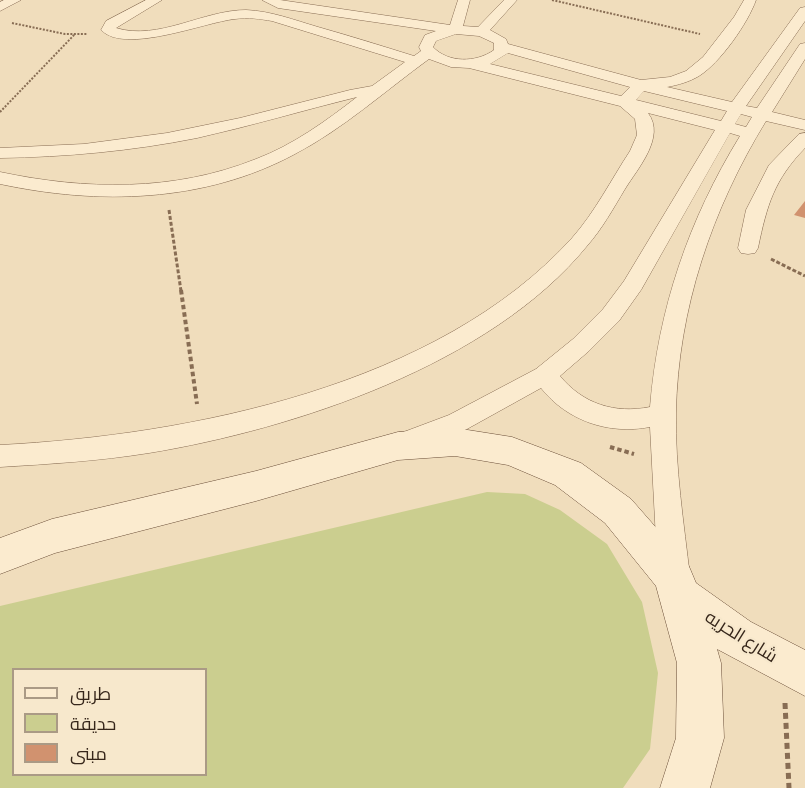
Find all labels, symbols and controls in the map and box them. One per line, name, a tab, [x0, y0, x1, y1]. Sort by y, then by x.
street label: شارع الحريه	[701, 606, 781, 668]
legend	[12, 668, 207, 776]
text: طريق	[70, 679, 111, 706]
text: حديقة	[70, 709, 116, 736]
text: مبنى	[70, 739, 107, 766]

